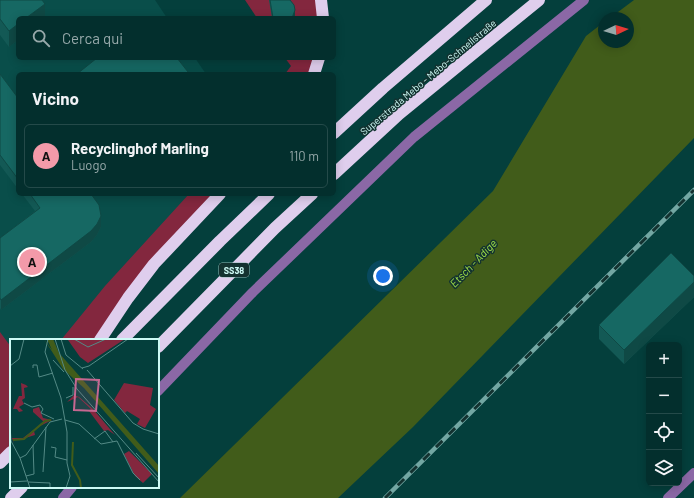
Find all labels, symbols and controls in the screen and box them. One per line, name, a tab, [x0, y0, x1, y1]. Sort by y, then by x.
north arrow	[598, 12, 634, 48]
search box	[16, 16, 336, 60]
street label: Superstrada Mebo - Mebo-Schnellstraße	[358, 17, 498, 137]
icon: search	[30, 27, 52, 49]
text: Cerca qui	[62, 29, 123, 47]
text: Vicino	[32, 88, 79, 108]
text: Recyclinghof Marling	[71, 139, 209, 157]
text: A	[42, 148, 50, 164]
text: 110 m	[289, 148, 319, 164]
text: Luogo	[71, 157, 106, 173]
water label: Etsch - Adige	[447, 236, 499, 290]
pin: A	[19, 247, 45, 277]
road number: SS38	[219, 263, 249, 277]
your location	[373, 266, 393, 286]
inset map	[10, 339, 159, 488]
map controls	[646, 342, 682, 486]
button: +	[646, 342, 682, 378]
button: −	[646, 378, 682, 414]
button: locate	[646, 414, 682, 450]
button: layers	[646, 450, 682, 486]

